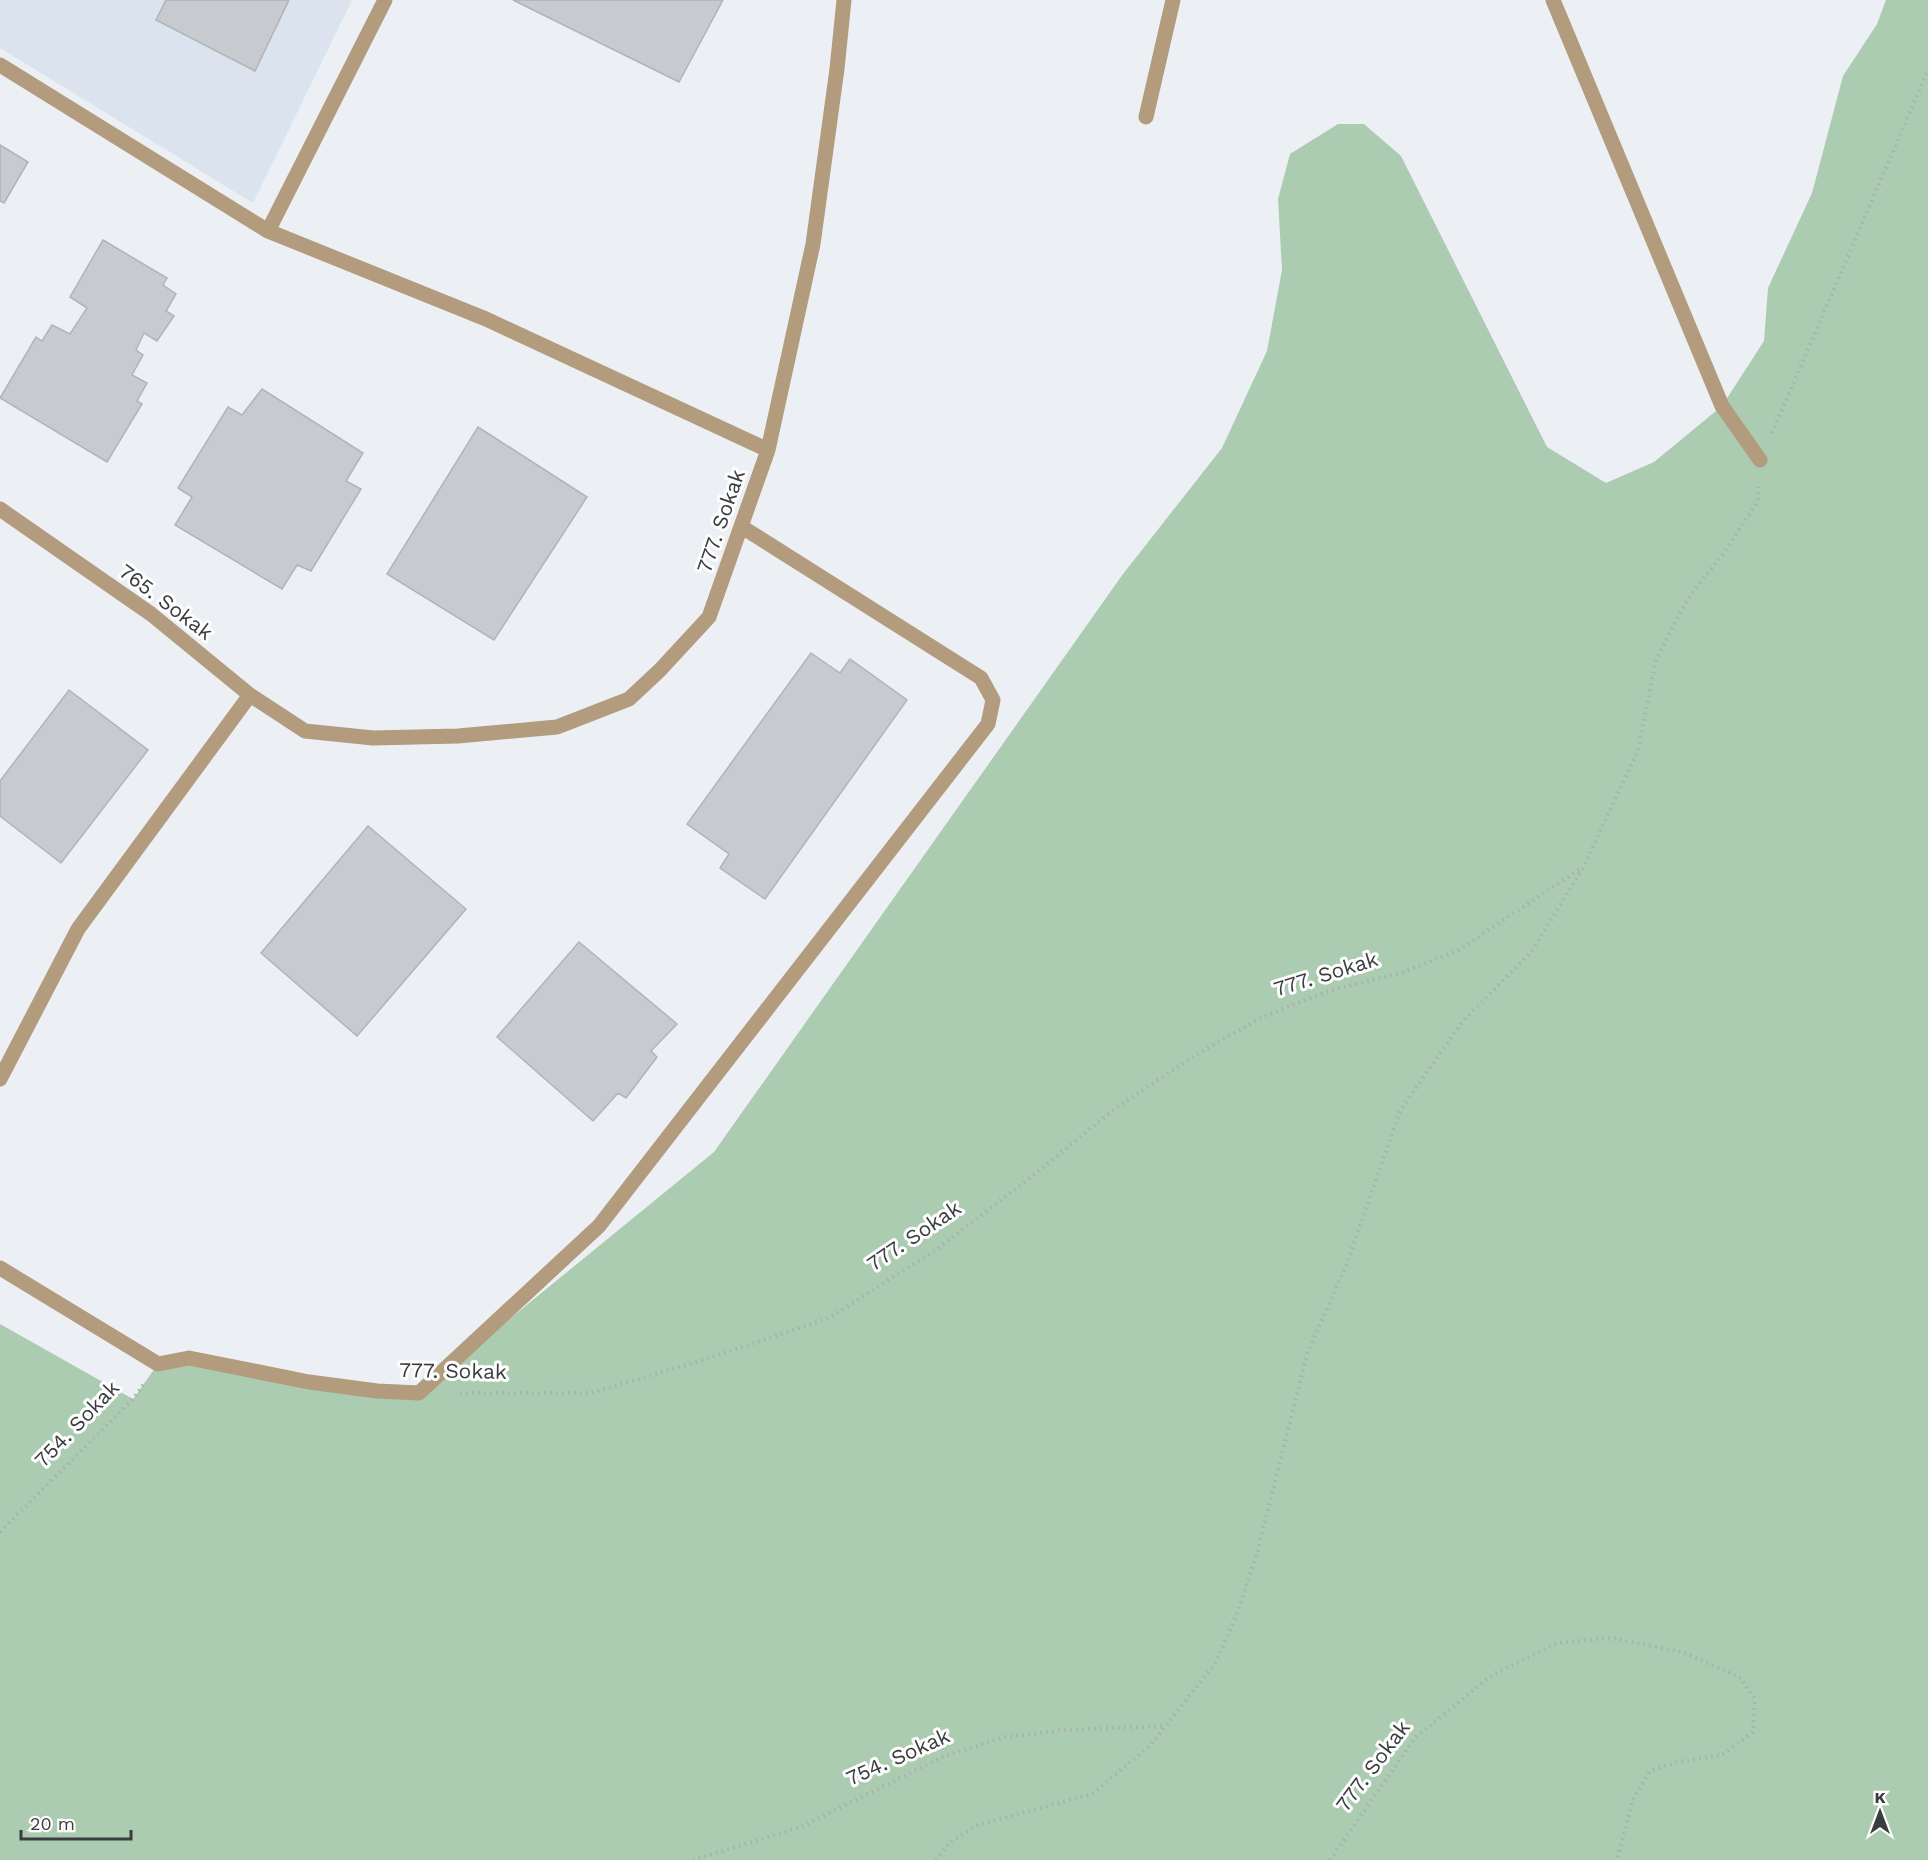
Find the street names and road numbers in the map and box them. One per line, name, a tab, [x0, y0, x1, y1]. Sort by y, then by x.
street label: 777. Sokak	[691, 466, 750, 576]
street label: 765. Sokak	[115, 558, 218, 645]
street label: 777. Sokak	[1271, 946, 1381, 1001]
street label: 777. Sokak	[862, 1195, 965, 1276]
street label: 777. Sokak	[399, 1357, 507, 1384]
street label: 754. Sokak	[29, 1375, 124, 1472]
street label: 777. Sokak	[1330, 1715, 1415, 1816]
street label: 754. Sokak	[842, 1723, 954, 1791]

